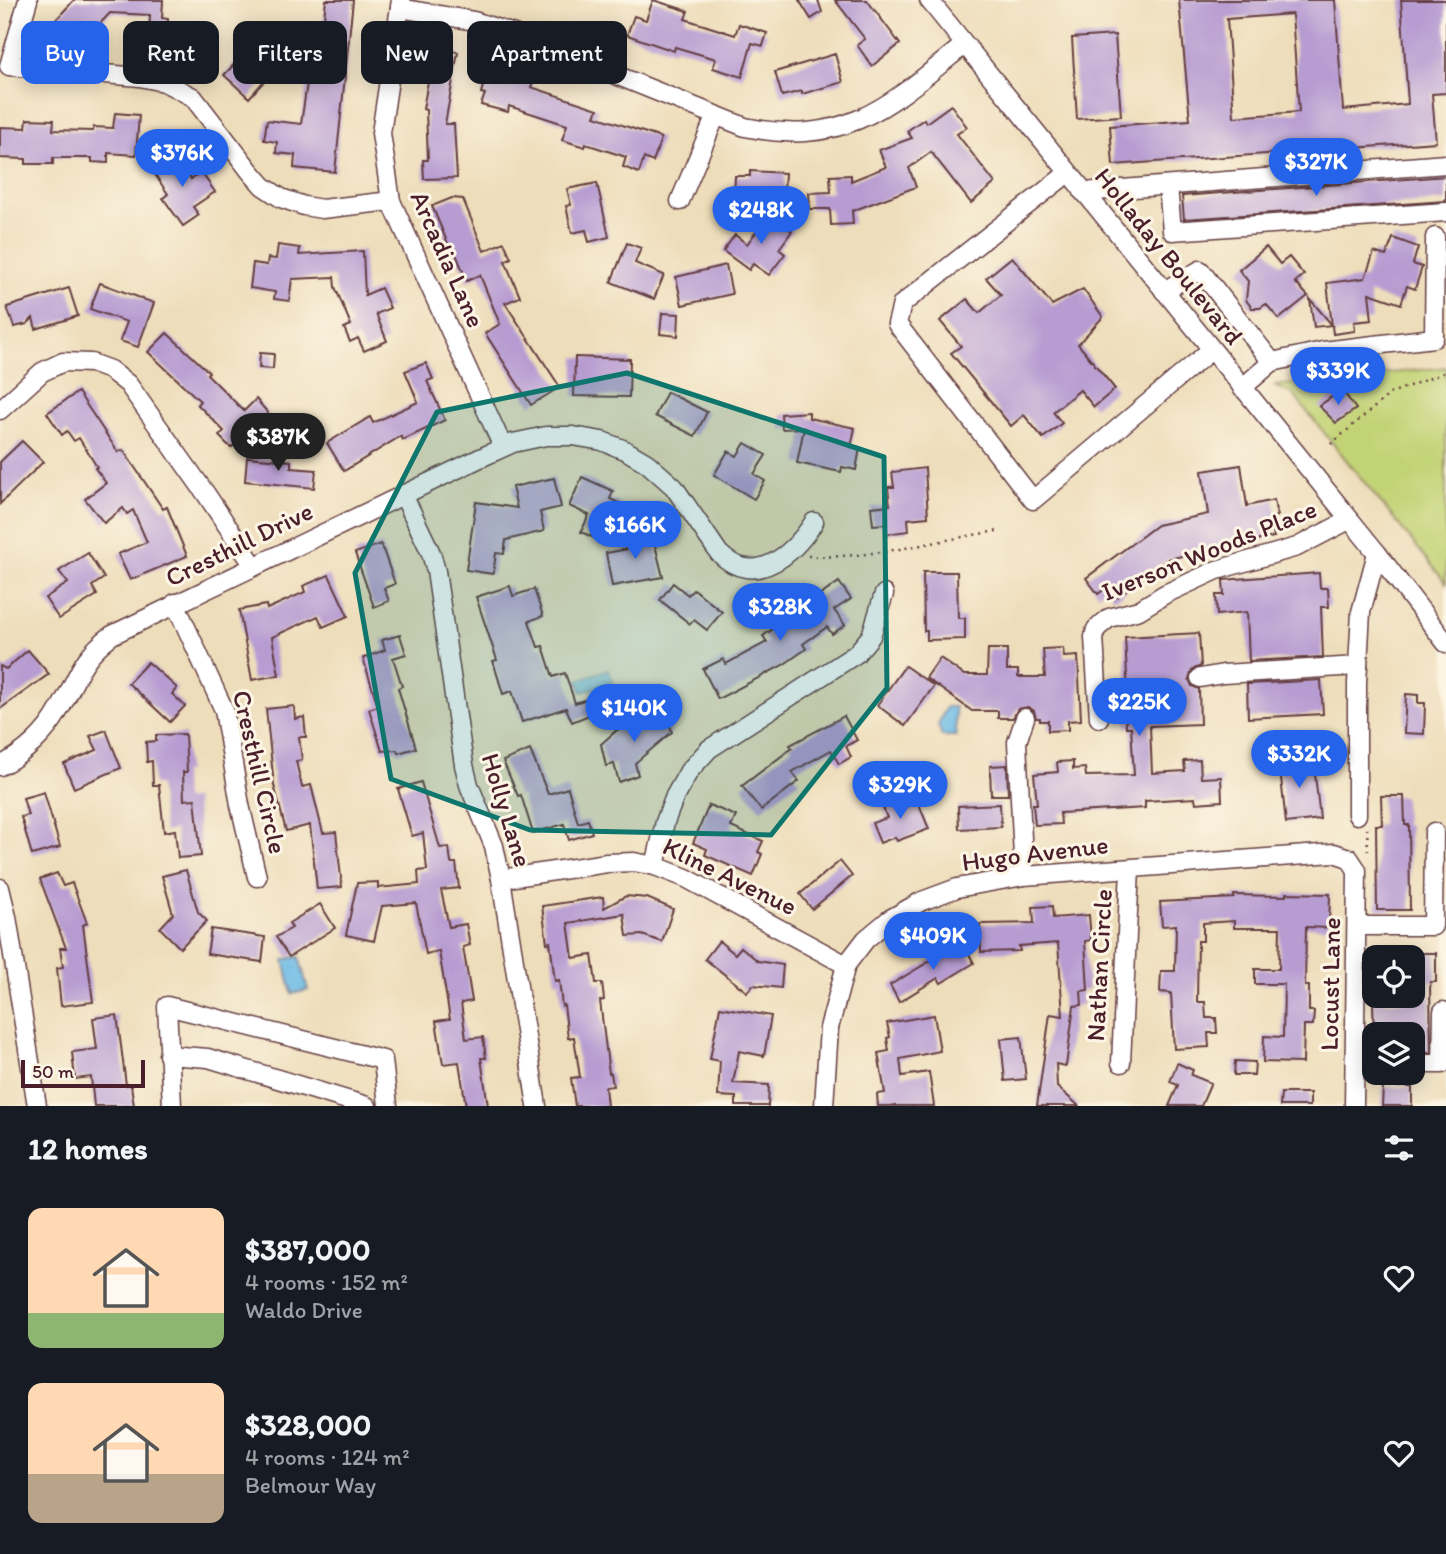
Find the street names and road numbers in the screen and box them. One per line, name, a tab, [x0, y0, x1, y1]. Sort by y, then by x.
street label: Holladay Boulevard	[1088, 161, 1250, 351]
street label: Arcadia Lane	[404, 186, 492, 332]
street label: Iverson Woods Place	[1097, 492, 1321, 608]
street label: Cresthill Drive	[160, 494, 318, 594]
street label: Cresthill Circle	[226, 687, 294, 857]
street label: Holly Lane	[475, 749, 539, 871]
street label: Hugo Avenue	[960, 828, 1110, 878]
street label: Kline Avenue	[658, 830, 802, 922]
street label: Nathan Circle	[1079, 888, 1119, 1042]
street label: Locust Lane	[1313, 917, 1347, 1051]

